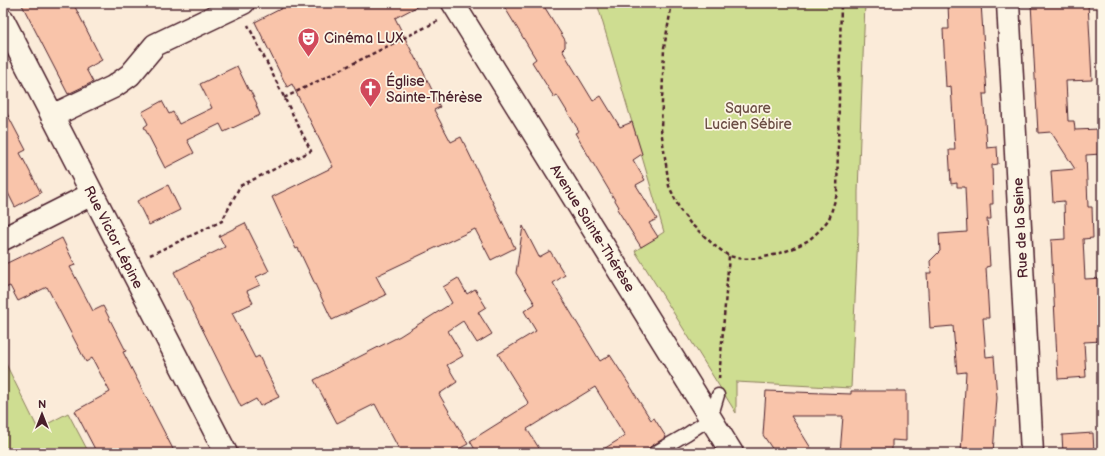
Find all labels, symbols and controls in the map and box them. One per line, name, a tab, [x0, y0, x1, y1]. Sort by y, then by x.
theatre icon: Cinéma LUX	[295, 25, 321, 58]
place label: Cinéma LUX	[324, 30, 403, 47]
place label: Église Sainte-Thérèse	[386, 72, 482, 106]
church icon: Église Sainte-Thérèse	[357, 76, 383, 109]
park label: Square Lucien Sébire	[704, 100, 792, 133]
street label: Avenue Sainte-Thérèse	[546, 161, 639, 295]
street label: Rue de la Seine	[1009, 177, 1032, 279]
street label: Rue Victor Lépine	[80, 183, 147, 291]
north arrow	[22, 394, 62, 434]
text: N	[38, 398, 46, 411]

